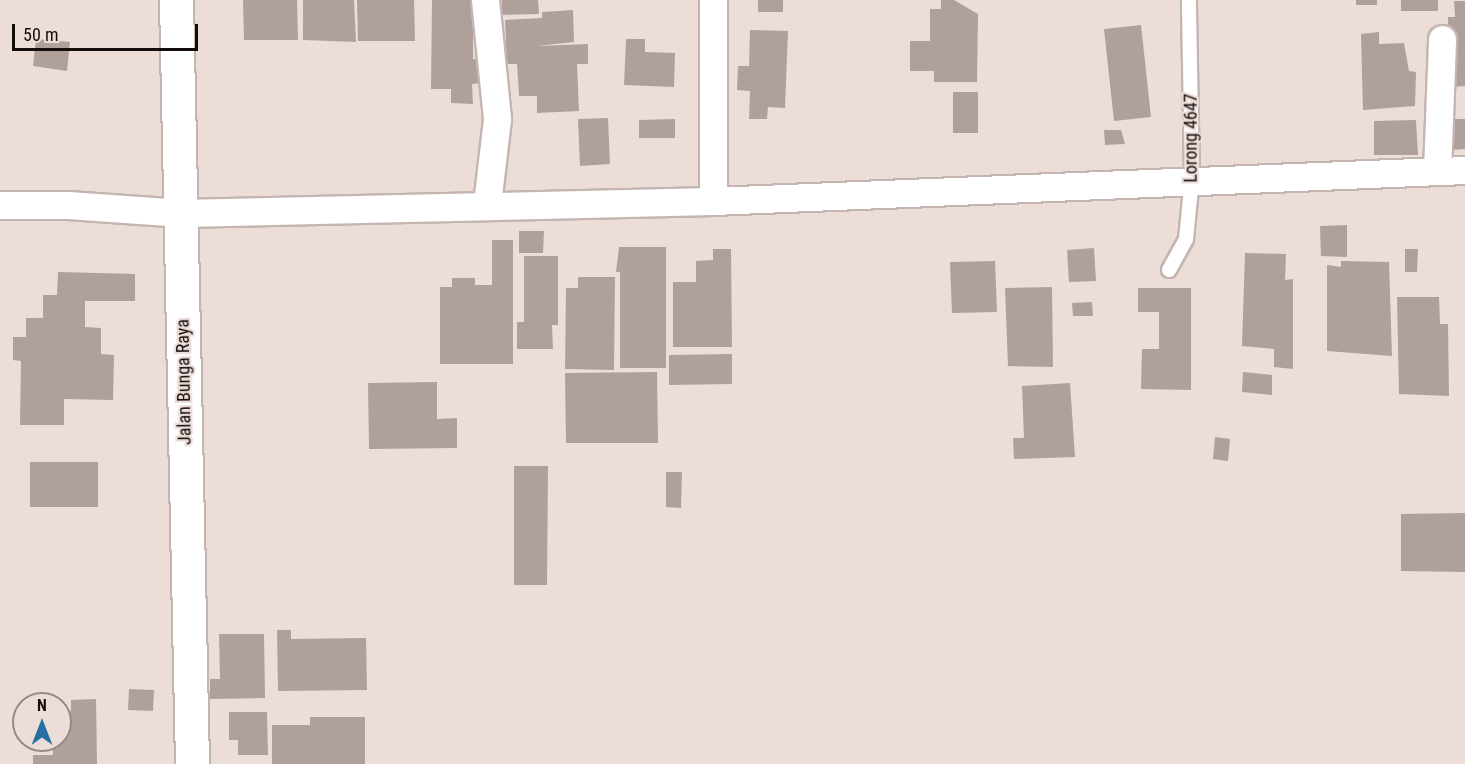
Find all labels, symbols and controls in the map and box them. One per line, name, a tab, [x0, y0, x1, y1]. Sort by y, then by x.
scale bar	[15, 12, 201, 50]
text: 50 m	[23, 24, 58, 45]
street label: Lorong 4647	[1180, 93, 1202, 183]
street label: Jalan Bunga Raya	[172, 319, 196, 445]
north arrow	[12, 692, 72, 752]
text: N	[37, 696, 47, 715]

